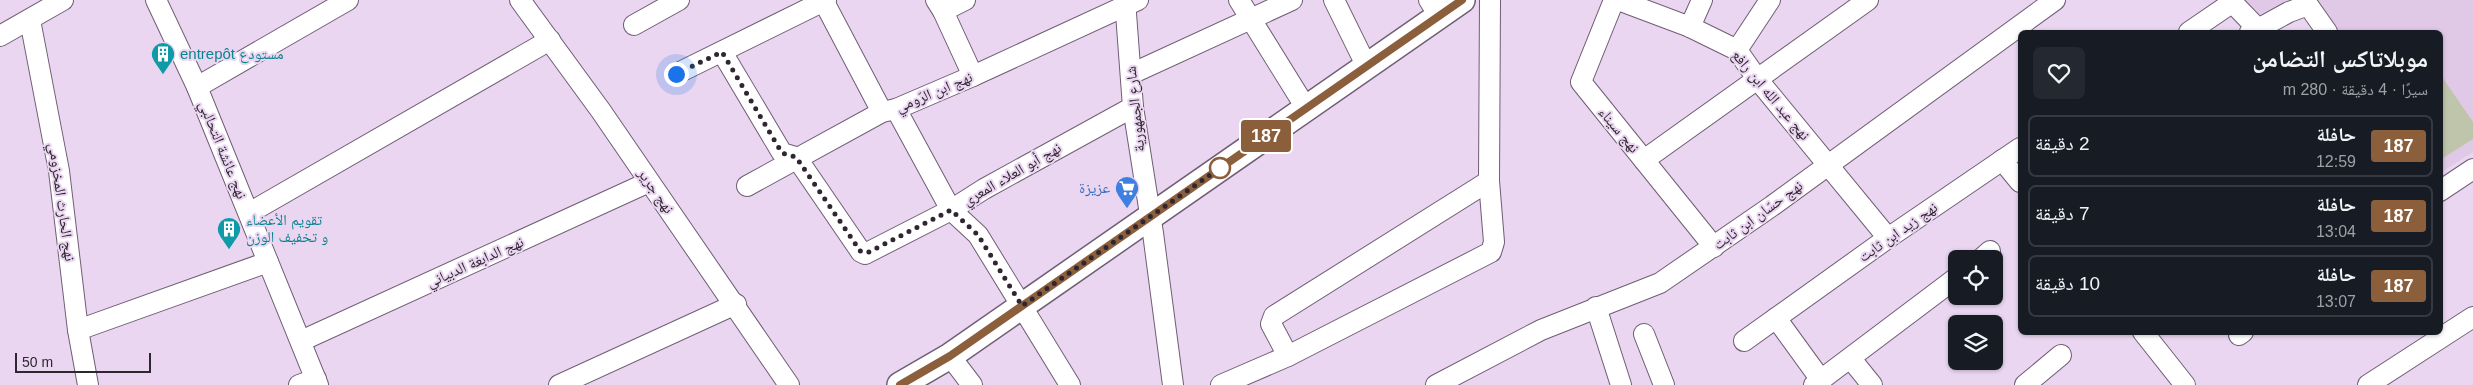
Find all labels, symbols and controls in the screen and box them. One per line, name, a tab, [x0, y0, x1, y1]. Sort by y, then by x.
building icon: entrepôt مستودع	[150, 41, 176, 75]
place label: entrepôt مستودع	[180, 45, 284, 64]
text: موبلاتاكس التضامن	[2252, 45, 2428, 72]
street label: نهج عبد الله ابن رافع	[1727, 46, 1814, 144]
button: heart	[2033, 47, 2085, 99]
your location	[664, 62, 689, 87]
street label: شارع الجمهورية	[1122, 65, 1149, 153]
street label: نهج ابن الرّومي	[893, 68, 976, 119]
text: سيرًا · 4 دقيقة · 280 m	[2283, 81, 2428, 98]
street label: نهج عائشة التحالبي	[193, 98, 251, 203]
street label: نهج سيناء	[1594, 104, 1643, 157]
line badge: 187	[1237, 120, 1295, 152]
text: حافلة	[2317, 124, 2356, 145]
text: 187	[1251, 126, 1281, 146]
text: 2 دقيقة	[2035, 133, 2089, 154]
text: 187	[2383, 136, 2414, 156]
street label: نهج أبو العلاء المعري	[960, 139, 1066, 212]
street label: نهج الحارث المخزومي	[42, 142, 79, 263]
text: 12:59	[2316, 153, 2356, 170]
unlabelled marker	[1209, 157, 1231, 179]
street label: نهج جرير	[633, 164, 678, 218]
supermarket icon: عزيزة	[1114, 175, 1140, 209]
street label: نهج حسّان ابن ثابت	[1710, 177, 1807, 254]
place label: عزيزة	[1079, 179, 1110, 197]
text: حافلة	[2317, 194, 2356, 215]
street label: نهج زيد ابن ثابت	[1855, 198, 1941, 267]
text: 7 دقيقة	[2035, 203, 2089, 224]
text: 187	[2383, 206, 2414, 226]
place label: تقويم الأعضاء و تخفيف الوزن	[246, 211, 328, 247]
building icon: تقويم الأعضاء و تخفيف الوزن	[216, 216, 242, 250]
text: 13:04	[2316, 223, 2356, 240]
street label: نهج الدابغة الدبياني	[424, 233, 527, 294]
map controls	[1948, 250, 2003, 370]
button: locate	[1948, 250, 2003, 305]
text: حافلة	[2317, 264, 2356, 285]
text: 10 دقيقة	[2035, 273, 2100, 294]
text: 187	[2383, 276, 2414, 296]
text: 13:07	[2316, 293, 2356, 310]
button: layers	[1948, 315, 2003, 370]
scale bar	[15, 350, 151, 373]
text: 50 m	[22, 354, 53, 370]

